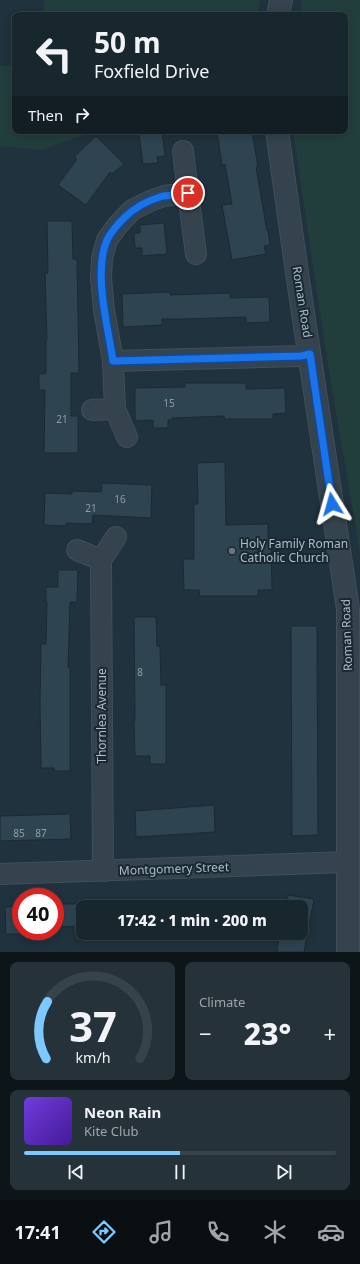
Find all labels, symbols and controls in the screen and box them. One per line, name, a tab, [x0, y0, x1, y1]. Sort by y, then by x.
text: 50 m	[94, 23, 161, 61]
icon: left	[28, 28, 80, 80]
text: Foxfield Drive	[94, 59, 209, 83]
icon: right	[71, 104, 93, 126]
text: Then	[28, 105, 63, 125]
pin	[171, 176, 205, 210]
icon: arrive	[177, 182, 199, 204]
street label: Roman Road	[288, 265, 317, 339]
house number: 15	[163, 396, 175, 410]
house number: 21	[56, 412, 68, 426]
position arrow	[311, 483, 353, 525]
house number: 16	[114, 492, 126, 506]
house number: 21	[85, 501, 97, 515]
place label: Holy Family Roman Catholic Church	[240, 535, 348, 566]
marker: Holy Family Roman Catholic Church	[227, 546, 237, 556]
street label: Roman Road	[337, 599, 356, 671]
house number: 8	[137, 665, 143, 679]
street label: Thornlea Avenue	[93, 668, 110, 764]
house number: 85	[13, 826, 25, 840]
house number: 87	[35, 826, 47, 840]
street label: Montgomery Street	[119, 858, 230, 879]
speed limit sign: 40	[12, 888, 64, 940]
text: 17:42 · 1 min · 200 m	[117, 910, 267, 930]
text: Climate	[199, 993, 245, 1011]
text: 37	[69, 998, 116, 1054]
text: 23°	[244, 1013, 291, 1054]
text: −	[199, 1018, 212, 1048]
text: +	[323, 1018, 336, 1048]
text: km/h	[75, 1048, 110, 1067]
text: Neon Rain	[84, 1102, 161, 1122]
text: Kite Club	[84, 1122, 138, 1140]
icon: previous	[65, 1161, 87, 1183]
icon: pause	[169, 1161, 191, 1183]
icon: next	[273, 1161, 295, 1183]
icon: directions	[90, 1218, 118, 1246]
icon: music	[147, 1218, 175, 1246]
icon: phone	[204, 1218, 232, 1246]
icon: climate	[261, 1218, 289, 1246]
icon: car	[317, 1218, 345, 1246]
text: 17:41	[14, 1220, 61, 1244]

